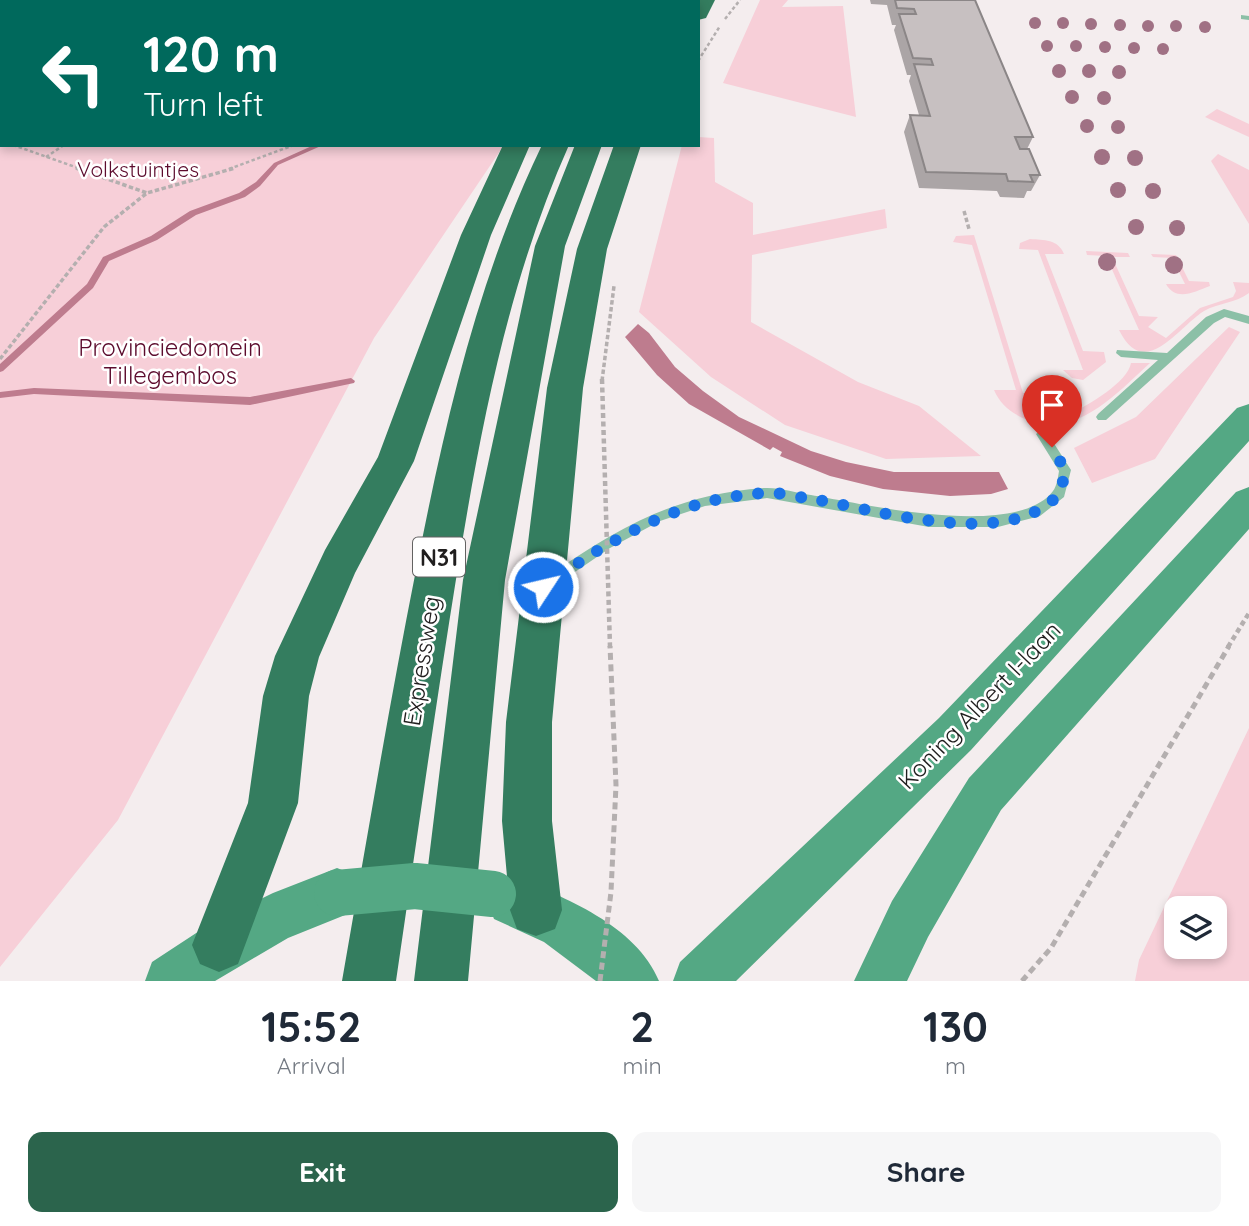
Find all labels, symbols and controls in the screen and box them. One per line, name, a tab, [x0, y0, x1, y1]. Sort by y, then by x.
text: 120 m	[143, 23, 279, 84]
icon: left	[28, 28, 119, 119]
text: Turn left	[143, 84, 264, 124]
park label: Volkstuintjes	[77, 156, 199, 182]
park label: Provinciedomein Tillegembos	[78, 332, 262, 390]
pin	[1022, 375, 1082, 447]
icon: arrive	[1033, 386, 1071, 424]
road number: N31	[413, 538, 465, 576]
position arrow	[506, 550, 580, 624]
street label: Expressweg	[396, 594, 446, 728]
street label: Koning Albert I-laan	[891, 615, 1067, 795]
map controls	[1164, 896, 1227, 959]
button: layers	[1164, 896, 1227, 959]
text: 15:52	[261, 1000, 361, 1053]
text: 2	[630, 1000, 654, 1053]
text: 130	[923, 1000, 988, 1053]
text: Arrival	[277, 1051, 346, 1080]
text: min	[623, 1051, 662, 1080]
text: m	[945, 1051, 966, 1080]
button: Exit	[28, 1132, 618, 1212]
button: Share	[632, 1132, 1221, 1212]

